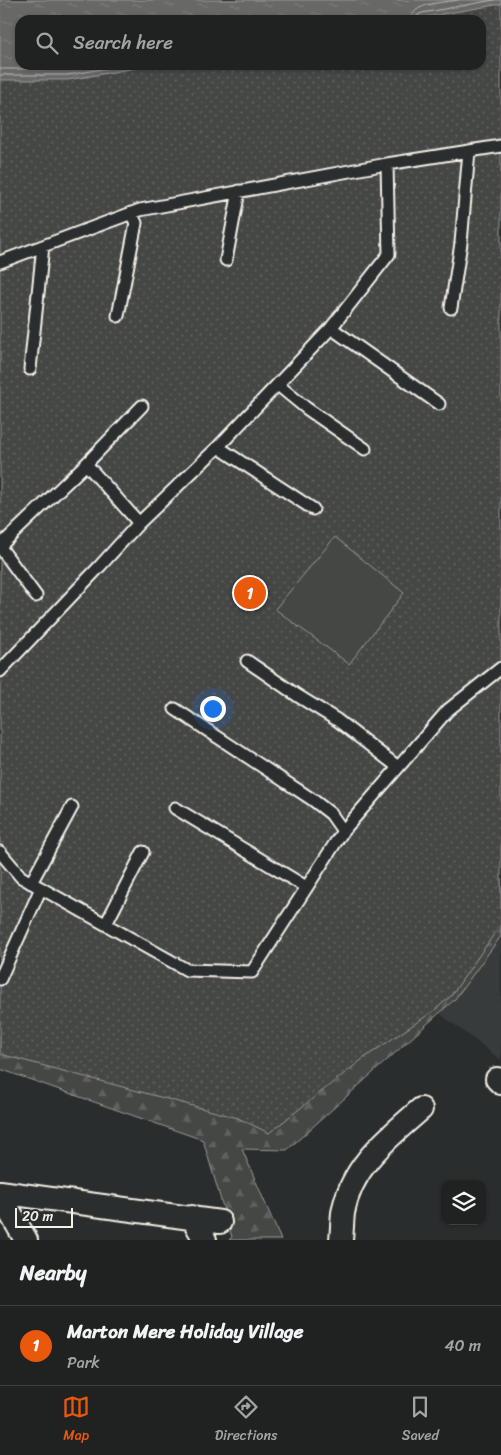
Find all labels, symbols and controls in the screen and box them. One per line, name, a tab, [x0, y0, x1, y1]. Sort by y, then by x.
search box	[15, 15, 486, 70]
text: Search here	[73, 26, 173, 59]
icon: search	[33, 29, 61, 57]
pin: 1	[234, 574, 266, 612]
your location	[200, 696, 226, 722]
map controls	[441, 1180, 486, 1225]
button: layers	[441, 1180, 486, 1225]
text: 20 m	[22, 1204, 53, 1229]
scale bar	[15, 1205, 72, 1228]
text: Nearby	[20, 1254, 86, 1292]
text: Marton Mere Holiday Village	[67, 1315, 303, 1348]
text: 1	[33, 1331, 39, 1360]
text: 40 m	[444, 1331, 481, 1360]
text: Park	[67, 1348, 100, 1377]
tab: Map	[62, 1393, 90, 1448]
tab: Directions	[215, 1393, 277, 1448]
tab: Saved	[402, 1393, 439, 1448]

